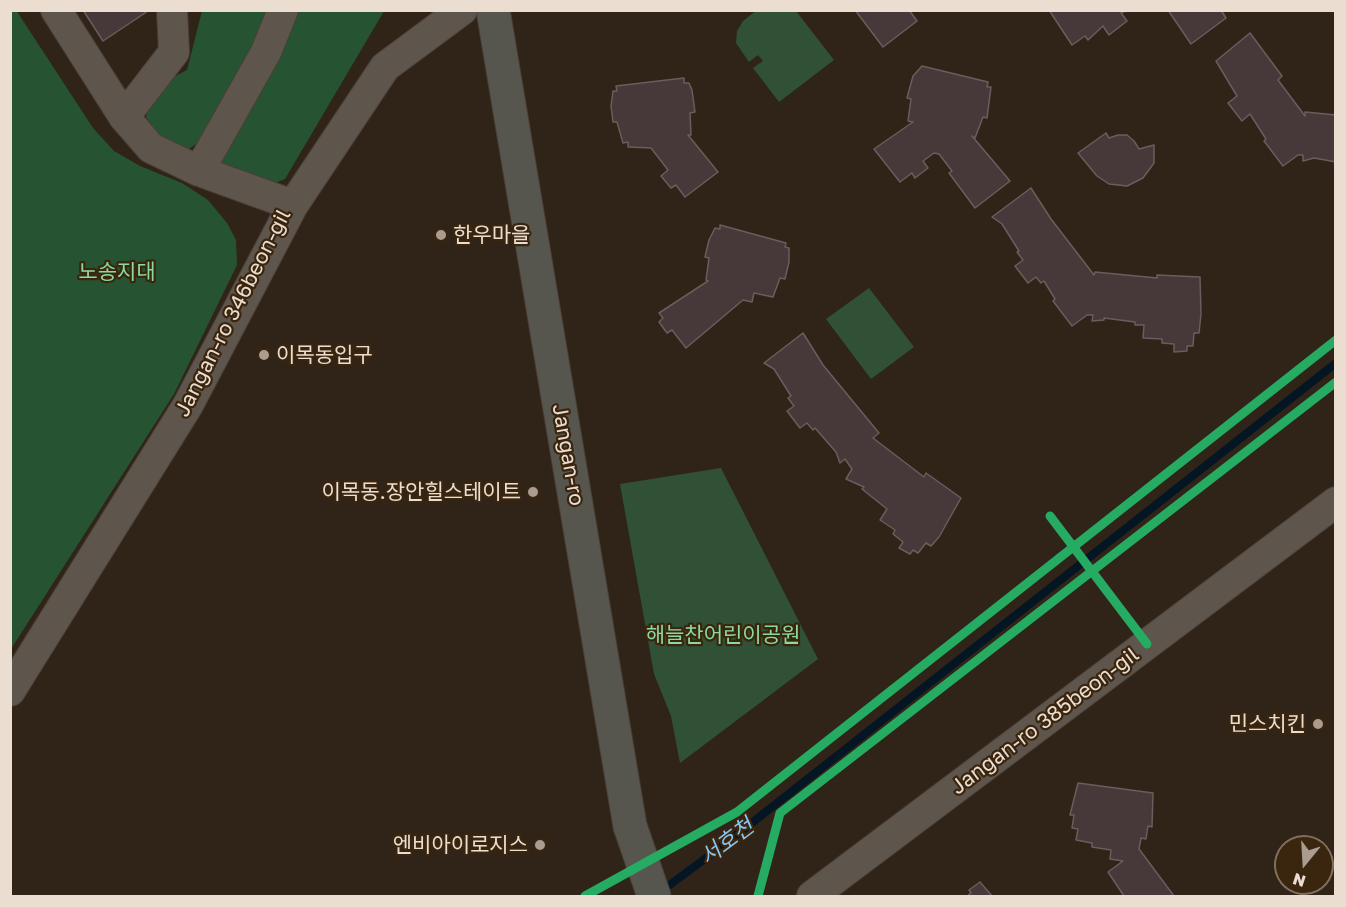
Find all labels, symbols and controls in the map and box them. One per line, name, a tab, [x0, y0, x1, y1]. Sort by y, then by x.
street label: Jangan-ro 346beon-gil	[170, 205, 296, 421]
place label: 한우마을	[453, 222, 530, 248]
marker: 한우마을	[434, 228, 448, 242]
park label: 노송지대	[78, 259, 156, 285]
place label: 이목동입구	[276, 342, 373, 368]
marker: 이목동입구	[257, 348, 271, 362]
street label: Jangan-ro	[547, 402, 589, 508]
place label: 이목동.장안힐스테이트	[322, 479, 521, 505]
marker: 이목동.장안힐스테이트	[526, 485, 540, 499]
park label: 해늘찬어린이공원	[646, 622, 800, 648]
street label: Jangan-ro 385beon-gil	[946, 642, 1144, 800]
place label: 민스치킨	[1229, 711, 1306, 737]
marker: 민스치킨	[1311, 717, 1325, 731]
water label: 서호천	[695, 813, 759, 871]
place label: 엔비아이로지스	[393, 832, 528, 858]
north arrow	[1274, 835, 1334, 895]
marker: 엔비아이로지스	[533, 838, 547, 852]
text: N	[1290, 869, 1308, 892]

